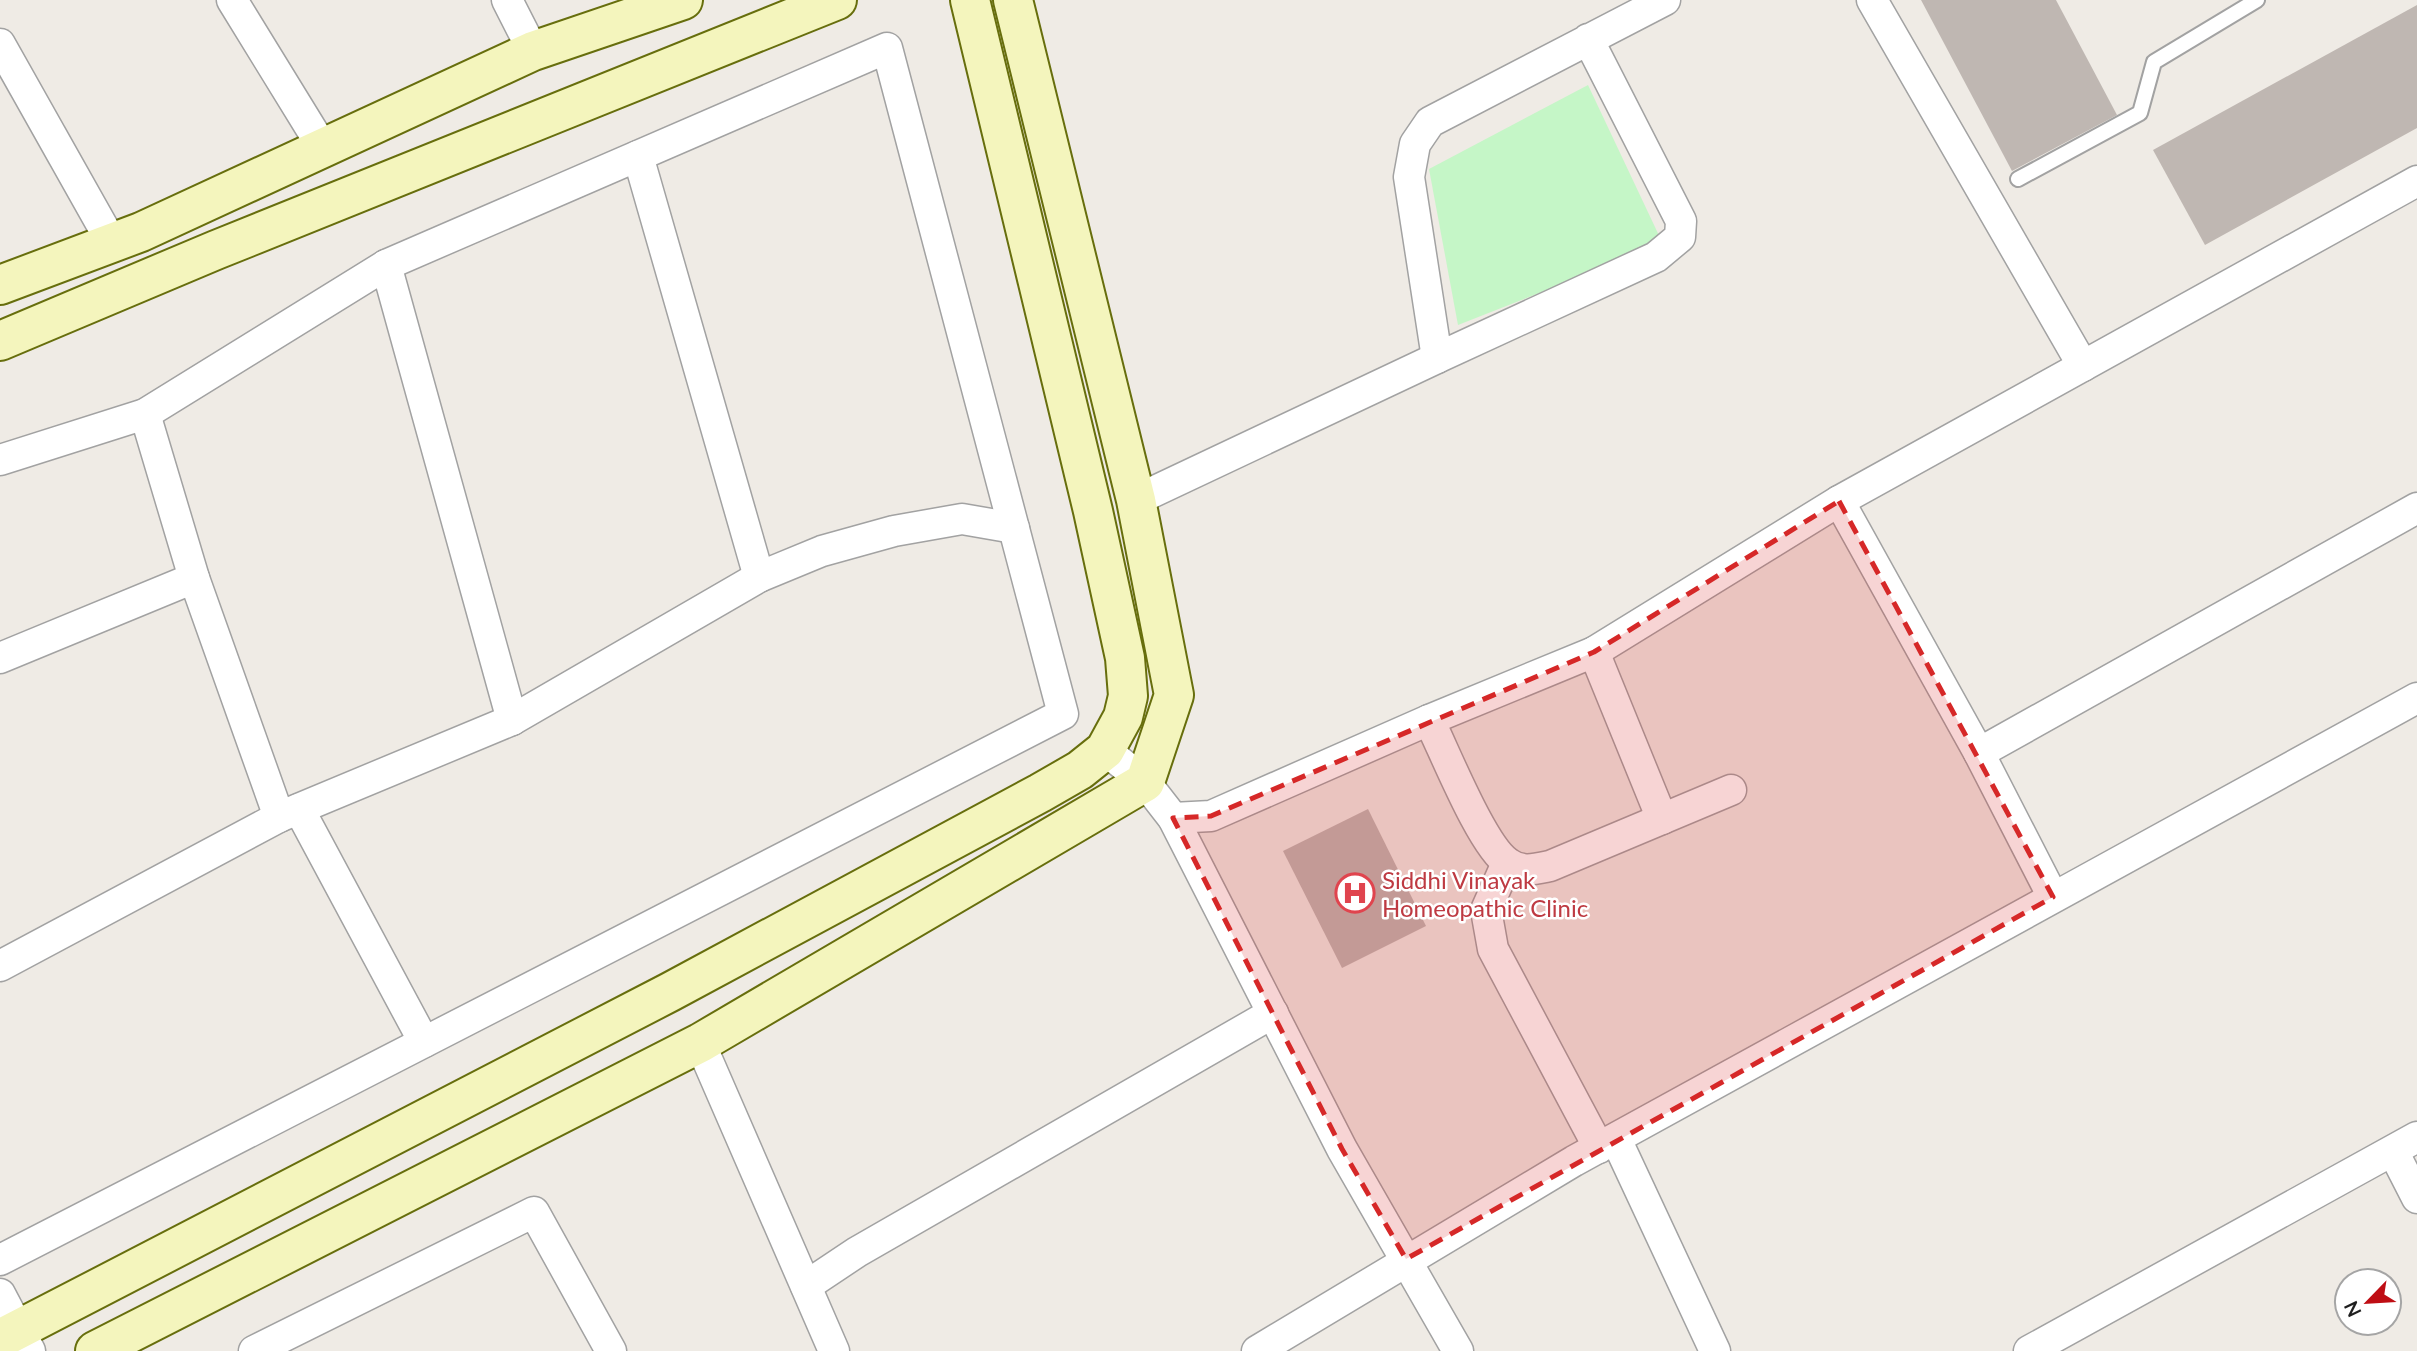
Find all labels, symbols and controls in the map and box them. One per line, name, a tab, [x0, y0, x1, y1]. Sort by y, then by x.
place label: Siddhi Vinayak Homeopathic Clinic	[1382, 865, 1588, 922]
hospital icon: Siddhi Vinayak Homeopathic Clinic	[1334, 872, 1376, 914]
north arrow	[2333, 1267, 2403, 1337]
text: N	[2339, 1298, 2366, 1321]

